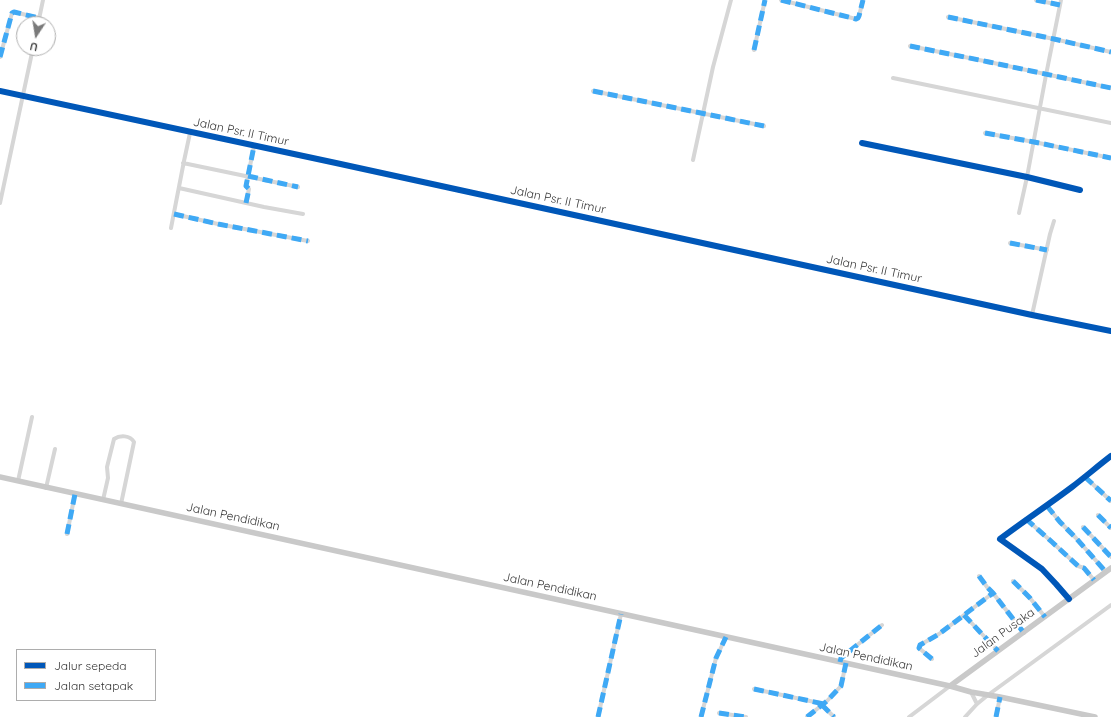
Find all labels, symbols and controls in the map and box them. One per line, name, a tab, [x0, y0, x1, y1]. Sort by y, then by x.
north arrow	[16, 16, 56, 56]
text: U	[28, 39, 39, 54]
street label: Jalan Psr. II Timur	[192, 115, 290, 149]
street label: Jalan Psr. II Timur	[509, 183, 607, 217]
street label: Jalan Psr. II Timur	[825, 252, 923, 286]
street label: Jalan Pendidikan	[185, 500, 281, 534]
street label: Jalan Pendidikan	[502, 570, 598, 604]
street label: Jalan Pusaka	[968, 605, 1038, 661]
street label: Jalan Pendidikan	[818, 640, 914, 674]
legend	[16, 649, 156, 701]
text: Jalur sepeda	[54, 658, 127, 673]
text: Jalan setapak	[54, 678, 133, 693]

